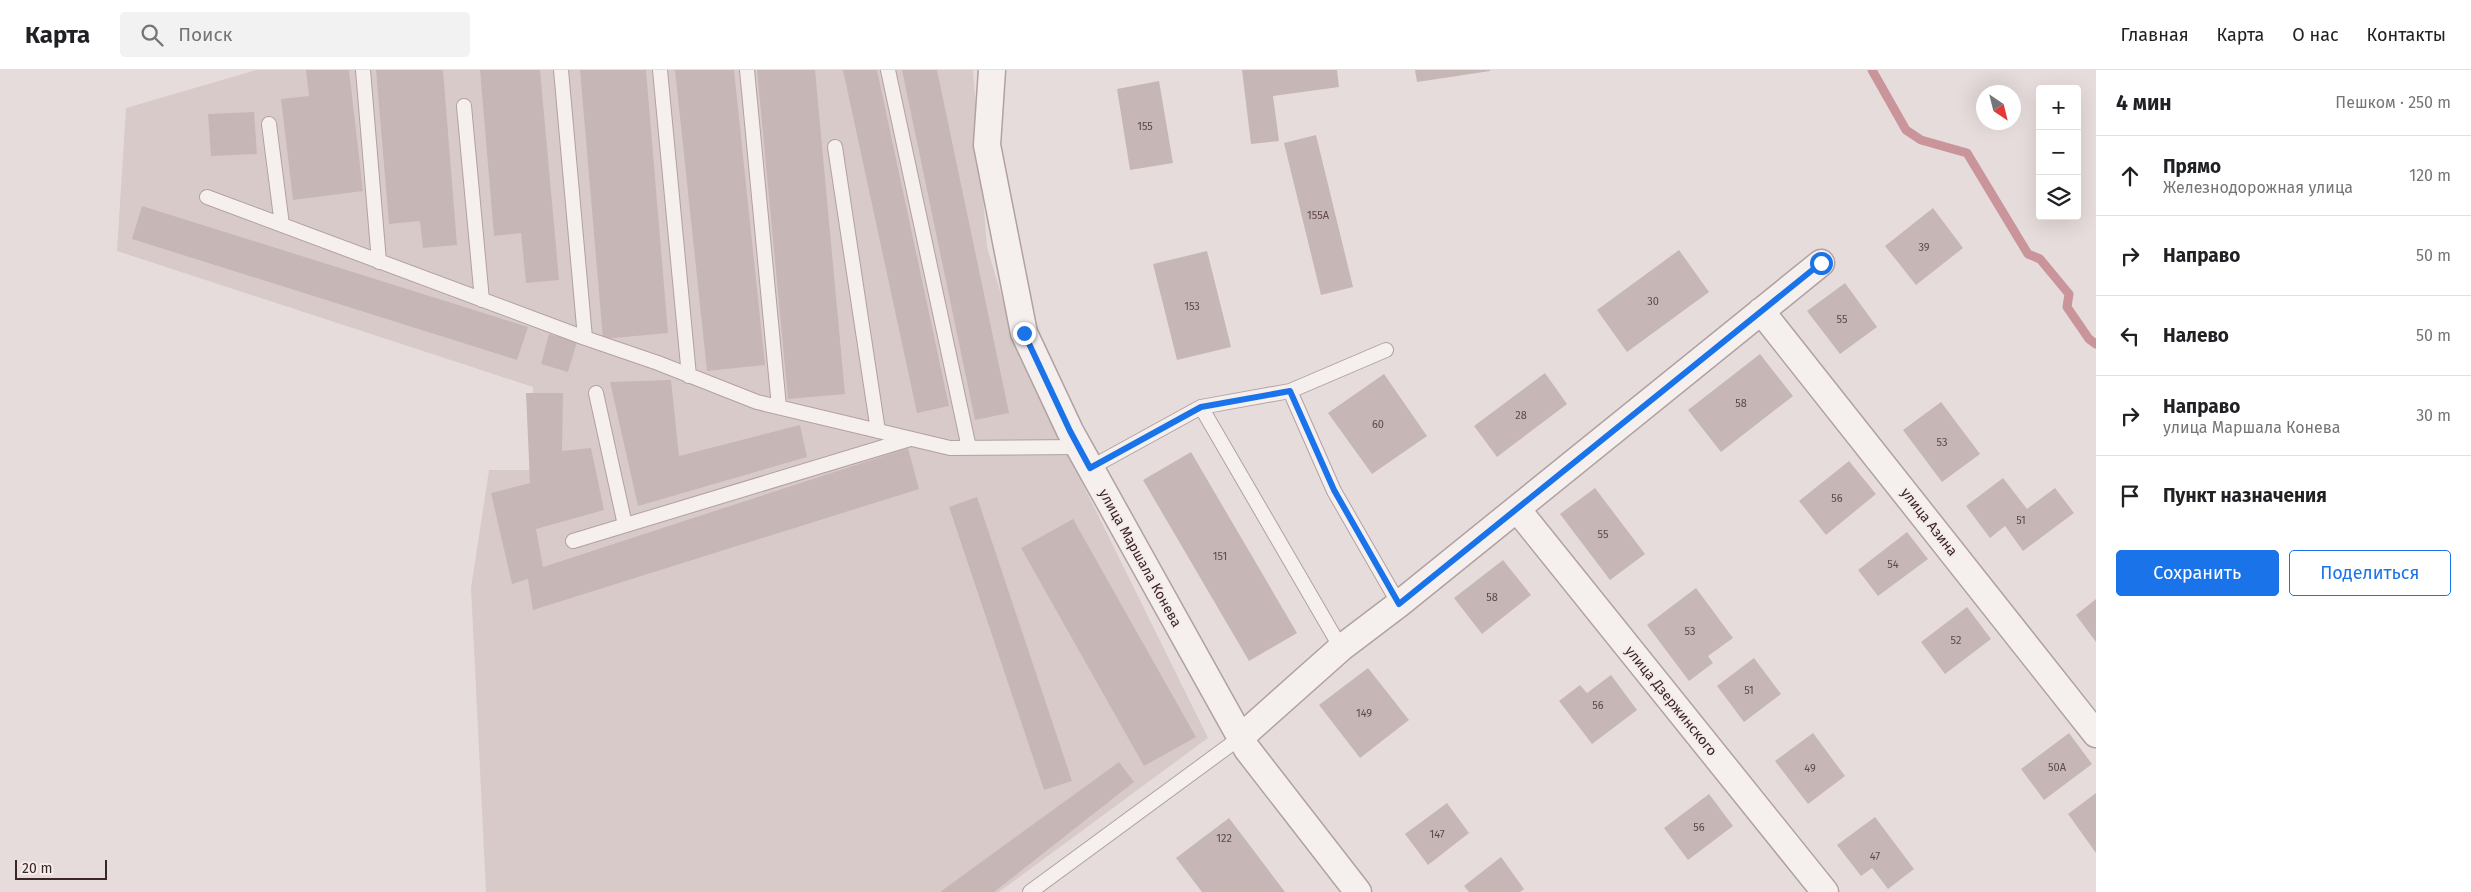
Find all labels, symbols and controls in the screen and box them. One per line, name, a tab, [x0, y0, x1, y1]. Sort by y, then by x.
search box	[120, 12, 470, 57]
text: Карта	[25, 21, 90, 49]
icon: search	[138, 21, 166, 49]
text: Поиск	[178, 23, 232, 46]
text: Главная	[2121, 24, 2189, 46]
text: Карта	[2217, 24, 2264, 46]
text: О нас	[2292, 24, 2339, 46]
text: Контакты	[2367, 24, 2446, 46]
north arrow	[1976, 85, 2021, 130]
map controls	[2036, 85, 2081, 220]
button: +	[2036, 85, 2081, 130]
text: 4 мин	[2116, 90, 2172, 116]
text: Пешком · 250 m	[2335, 93, 2451, 112]
house number: 155	[1137, 120, 1153, 133]
button: −	[2036, 130, 2081, 175]
text: Прямо	[2163, 155, 2221, 178]
icon: ahead	[2116, 162, 2144, 190]
text: 120 m	[2409, 166, 2451, 185]
button: layers	[2036, 175, 2081, 220]
text: Железнодорожная улица	[2163, 178, 2353, 197]
house number: 155А	[1307, 209, 1330, 222]
house number: 39	[1918, 241, 1930, 254]
icon: right	[2116, 242, 2144, 270]
text: Направо	[2163, 244, 2240, 267]
text: 50 m	[2416, 246, 2451, 265]
route start	[1810, 252, 1833, 275]
house number: 30	[1647, 295, 1659, 308]
house number: 153	[1184, 300, 1200, 313]
house number: 55	[1837, 313, 1848, 326]
route end	[1013, 322, 1036, 345]
icon: left	[2116, 322, 2144, 350]
text: Налево	[2163, 324, 2229, 347]
text: 50 m	[2416, 326, 2451, 345]
text: Направо	[2163, 395, 2240, 418]
house number: 58	[1735, 397, 1747, 410]
icon: right	[2116, 402, 2144, 430]
text: 30 m	[2416, 406, 2451, 425]
house number: 28	[1515, 409, 1527, 422]
house number: 60	[1372, 418, 1384, 431]
text: улица Маршала Конева	[2163, 418, 2340, 437]
house number: 53	[1937, 436, 1947, 449]
icon: arrive	[2116, 482, 2144, 510]
street label: улица Азина	[1897, 484, 1961, 560]
text: Пункт назначения	[2163, 484, 2327, 507]
street label: улица Маршала Конева	[1095, 486, 1185, 630]
house number: 56	[1831, 492, 1843, 505]
house number: 51	[2016, 514, 2026, 527]
house number: 55	[1598, 528, 1609, 541]
house number: 151	[1213, 550, 1227, 563]
button: Сохранить	[2116, 550, 2279, 596]
button: Поделиться	[2289, 550, 2451, 596]
house number: 54	[1887, 558, 1899, 571]
house number: 58	[1486, 591, 1498, 604]
house number: 53	[1685, 625, 1695, 638]
house number: 52	[1951, 634, 1961, 647]
street label: улица Дзержинского	[1621, 643, 1721, 759]
house number: 51	[1744, 684, 1754, 697]
house number: 56	[1592, 699, 1604, 712]
house number: 149	[1356, 707, 1372, 720]
house number: 50А	[2048, 761, 2067, 774]
house number: 49	[1804, 762, 1816, 775]
house number: 56	[1693, 821, 1705, 834]
house number: 147	[1429, 828, 1445, 841]
house number: 122	[1216, 832, 1232, 845]
house number: 47	[1870, 850, 1880, 863]
scale bar	[15, 857, 108, 880]
text: 20 m	[22, 860, 52, 877]

